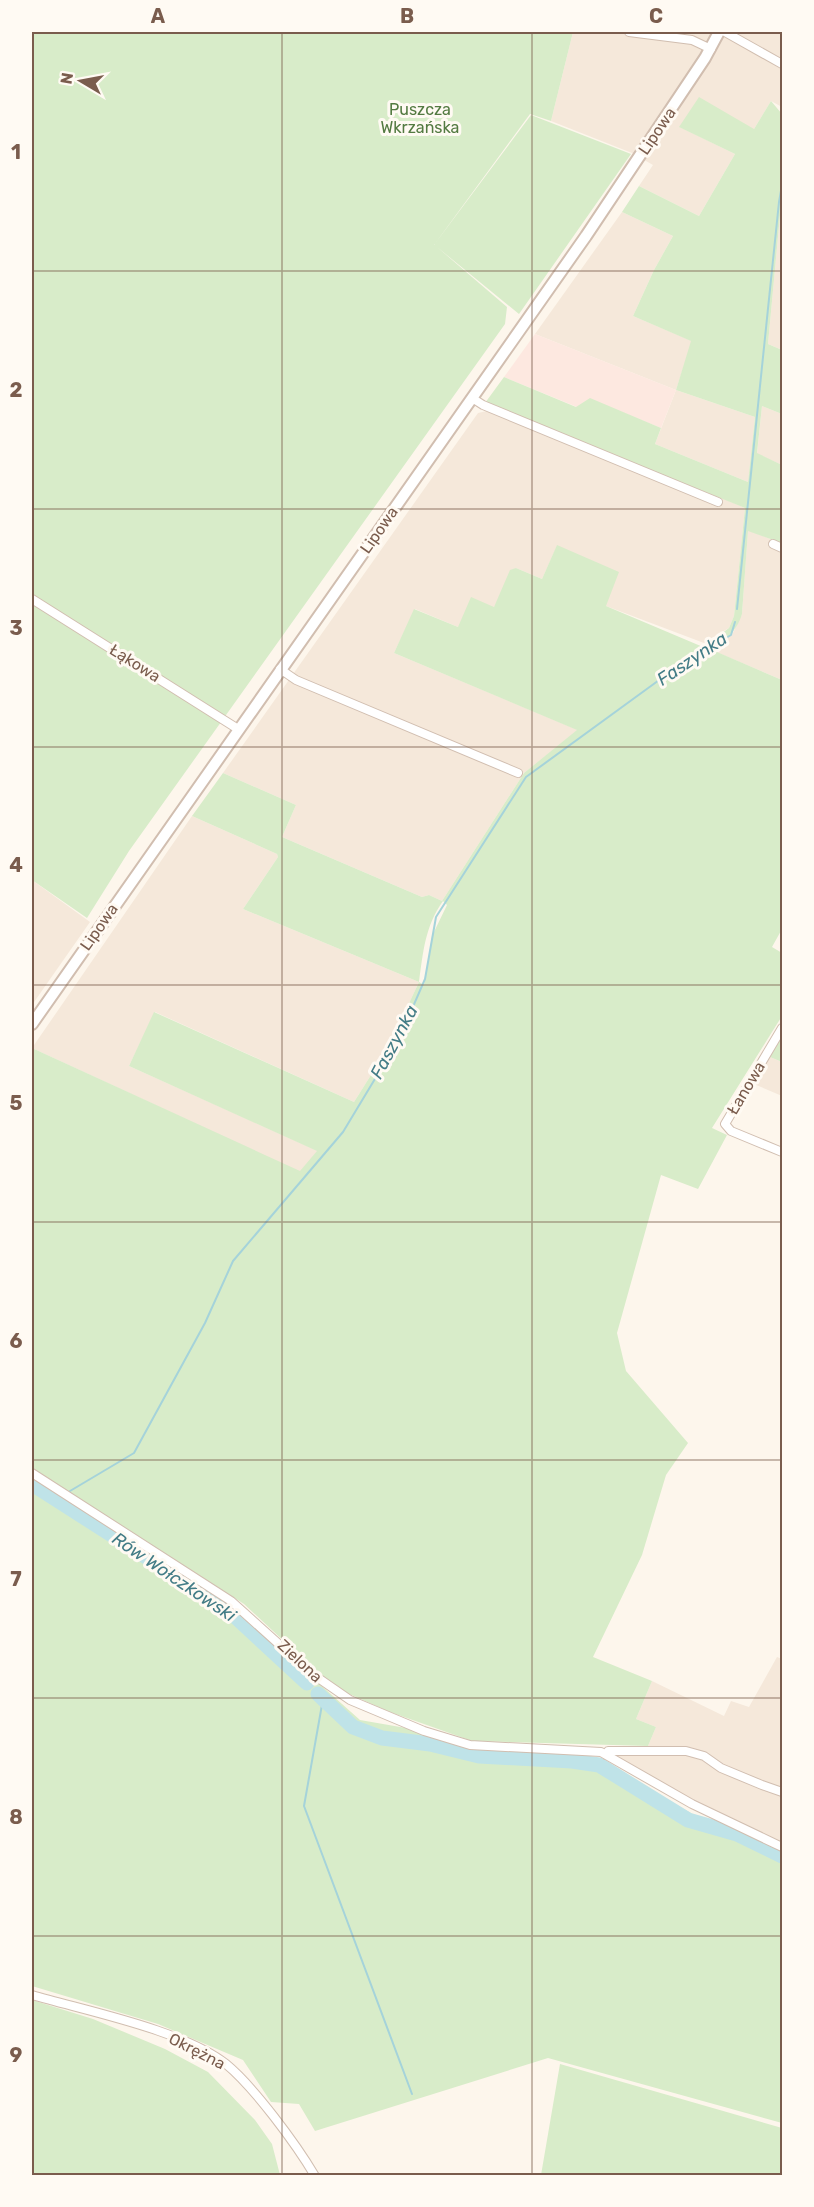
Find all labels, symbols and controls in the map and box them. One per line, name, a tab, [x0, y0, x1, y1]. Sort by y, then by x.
text: A	[151, 4, 166, 28]
text: B	[400, 4, 414, 28]
text: C	[649, 4, 663, 28]
north arrow	[51, 51, 111, 111]
text: N	[56, 71, 77, 86]
park label: Puszcza Wkrzańska	[381, 100, 459, 137]
street label: Lipowa	[634, 104, 680, 158]
text: 1	[11, 140, 21, 164]
text: 2	[10, 378, 23, 402]
street label: Lipowa	[356, 503, 402, 557]
text: 3	[9, 616, 23, 640]
water label: Faszynka	[653, 627, 732, 691]
street label: Łąkowa	[106, 640, 164, 686]
text: 4	[9, 853, 23, 877]
street label: Lipowa	[76, 900, 122, 954]
water label: Faszynka	[365, 1001, 423, 1083]
street label: Łanowa	[723, 1058, 769, 1118]
text: 5	[10, 1091, 23, 1115]
text: 6	[9, 1329, 23, 1353]
water label: Rów Wołczkowski	[108, 1527, 241, 1627]
text: 7	[10, 1567, 22, 1591]
street label: Zielona	[274, 1636, 326, 1686]
text: 8	[9, 1805, 23, 1829]
street label: Okrężna	[165, 2029, 228, 2074]
text: 9	[10, 2043, 23, 2067]

